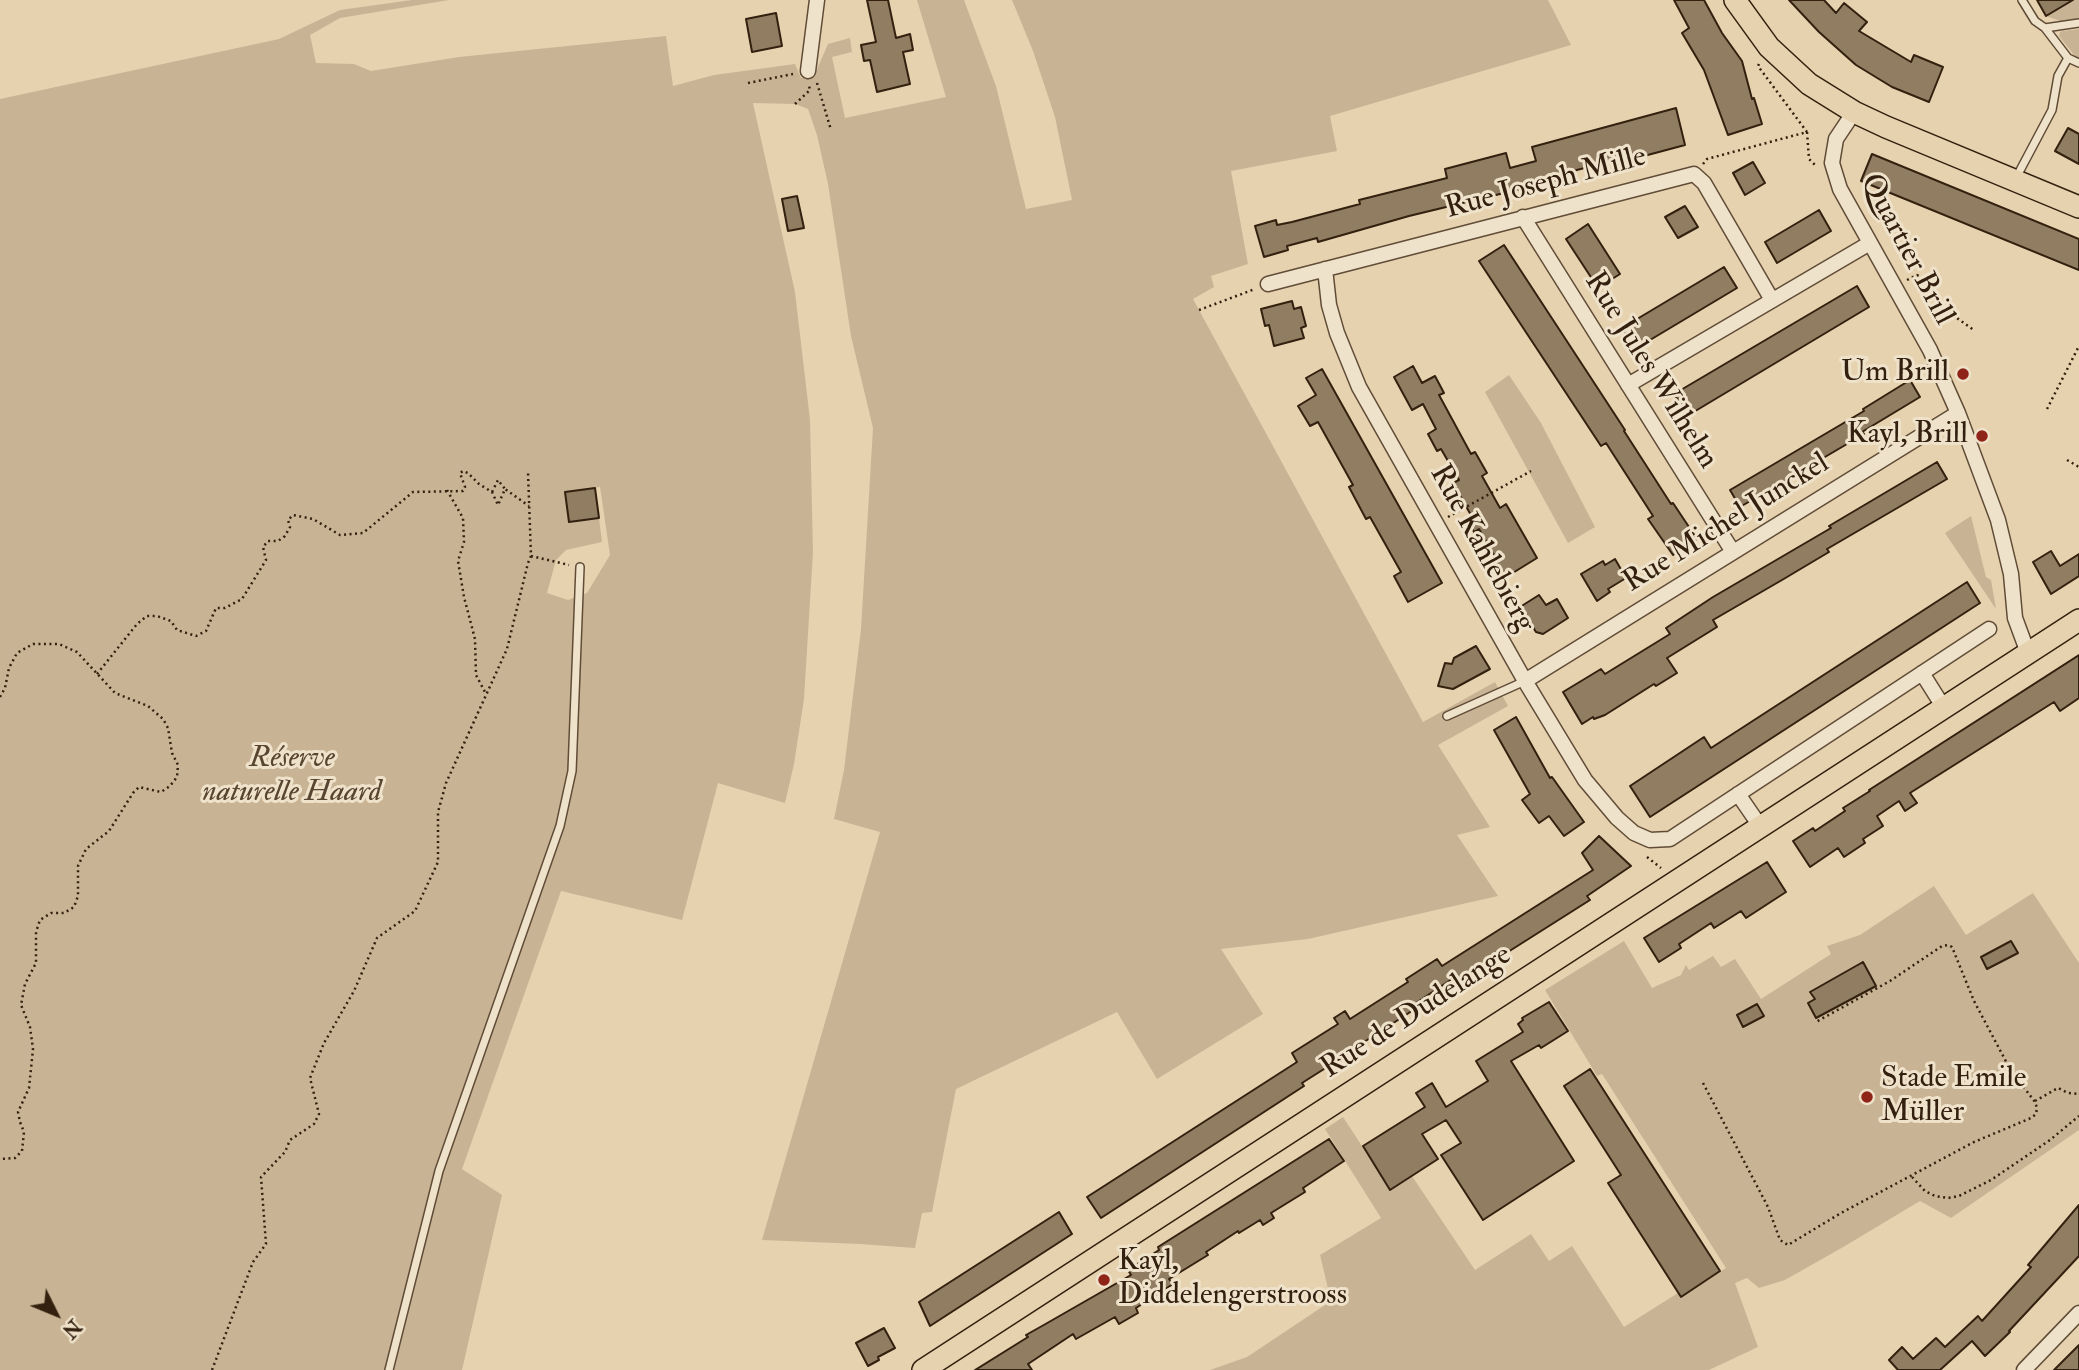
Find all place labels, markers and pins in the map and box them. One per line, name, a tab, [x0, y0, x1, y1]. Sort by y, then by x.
place label: Um Brill	[1841, 356, 1949, 392]
marker: Um Brill	[1955, 366, 1971, 382]
place label: Kayl, Brill	[1847, 418, 1968, 454]
marker: Kayl, Brill	[1974, 428, 1990, 444]
place label: Stade Emile Müller	[1881, 1062, 2026, 1132]
marker: Stade Emile Müller	[1859, 1089, 1875, 1105]
place label: Kayl, Diddelengerstrooss	[1118, 1245, 1347, 1316]
marker: Kayl, Diddelengerstrooss	[1096, 1272, 1112, 1288]

